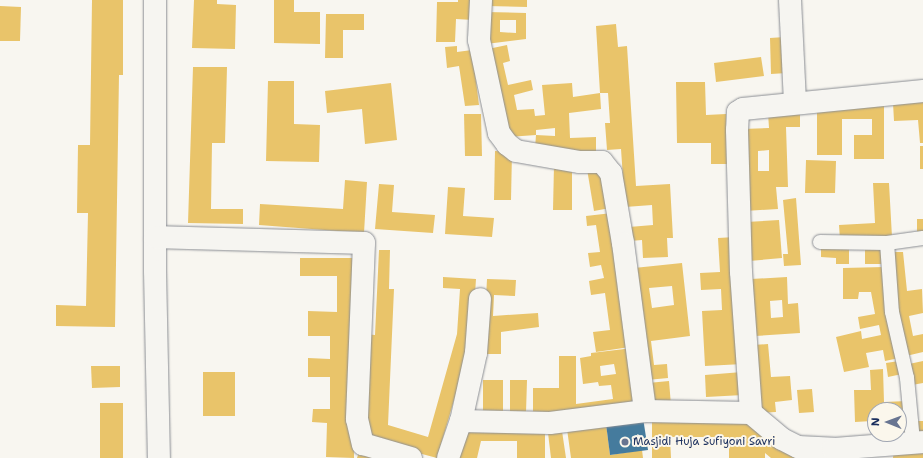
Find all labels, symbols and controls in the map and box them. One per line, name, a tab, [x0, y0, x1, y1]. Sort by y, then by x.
north arrow	[867, 402, 907, 442]
text: N	[868, 417, 883, 426]
place label: Masjidi Huja Sufiyoni Savri	[633, 435, 775, 449]
marker: Masjidi Huja Sufiyoni Savri	[620, 437, 630, 447]

